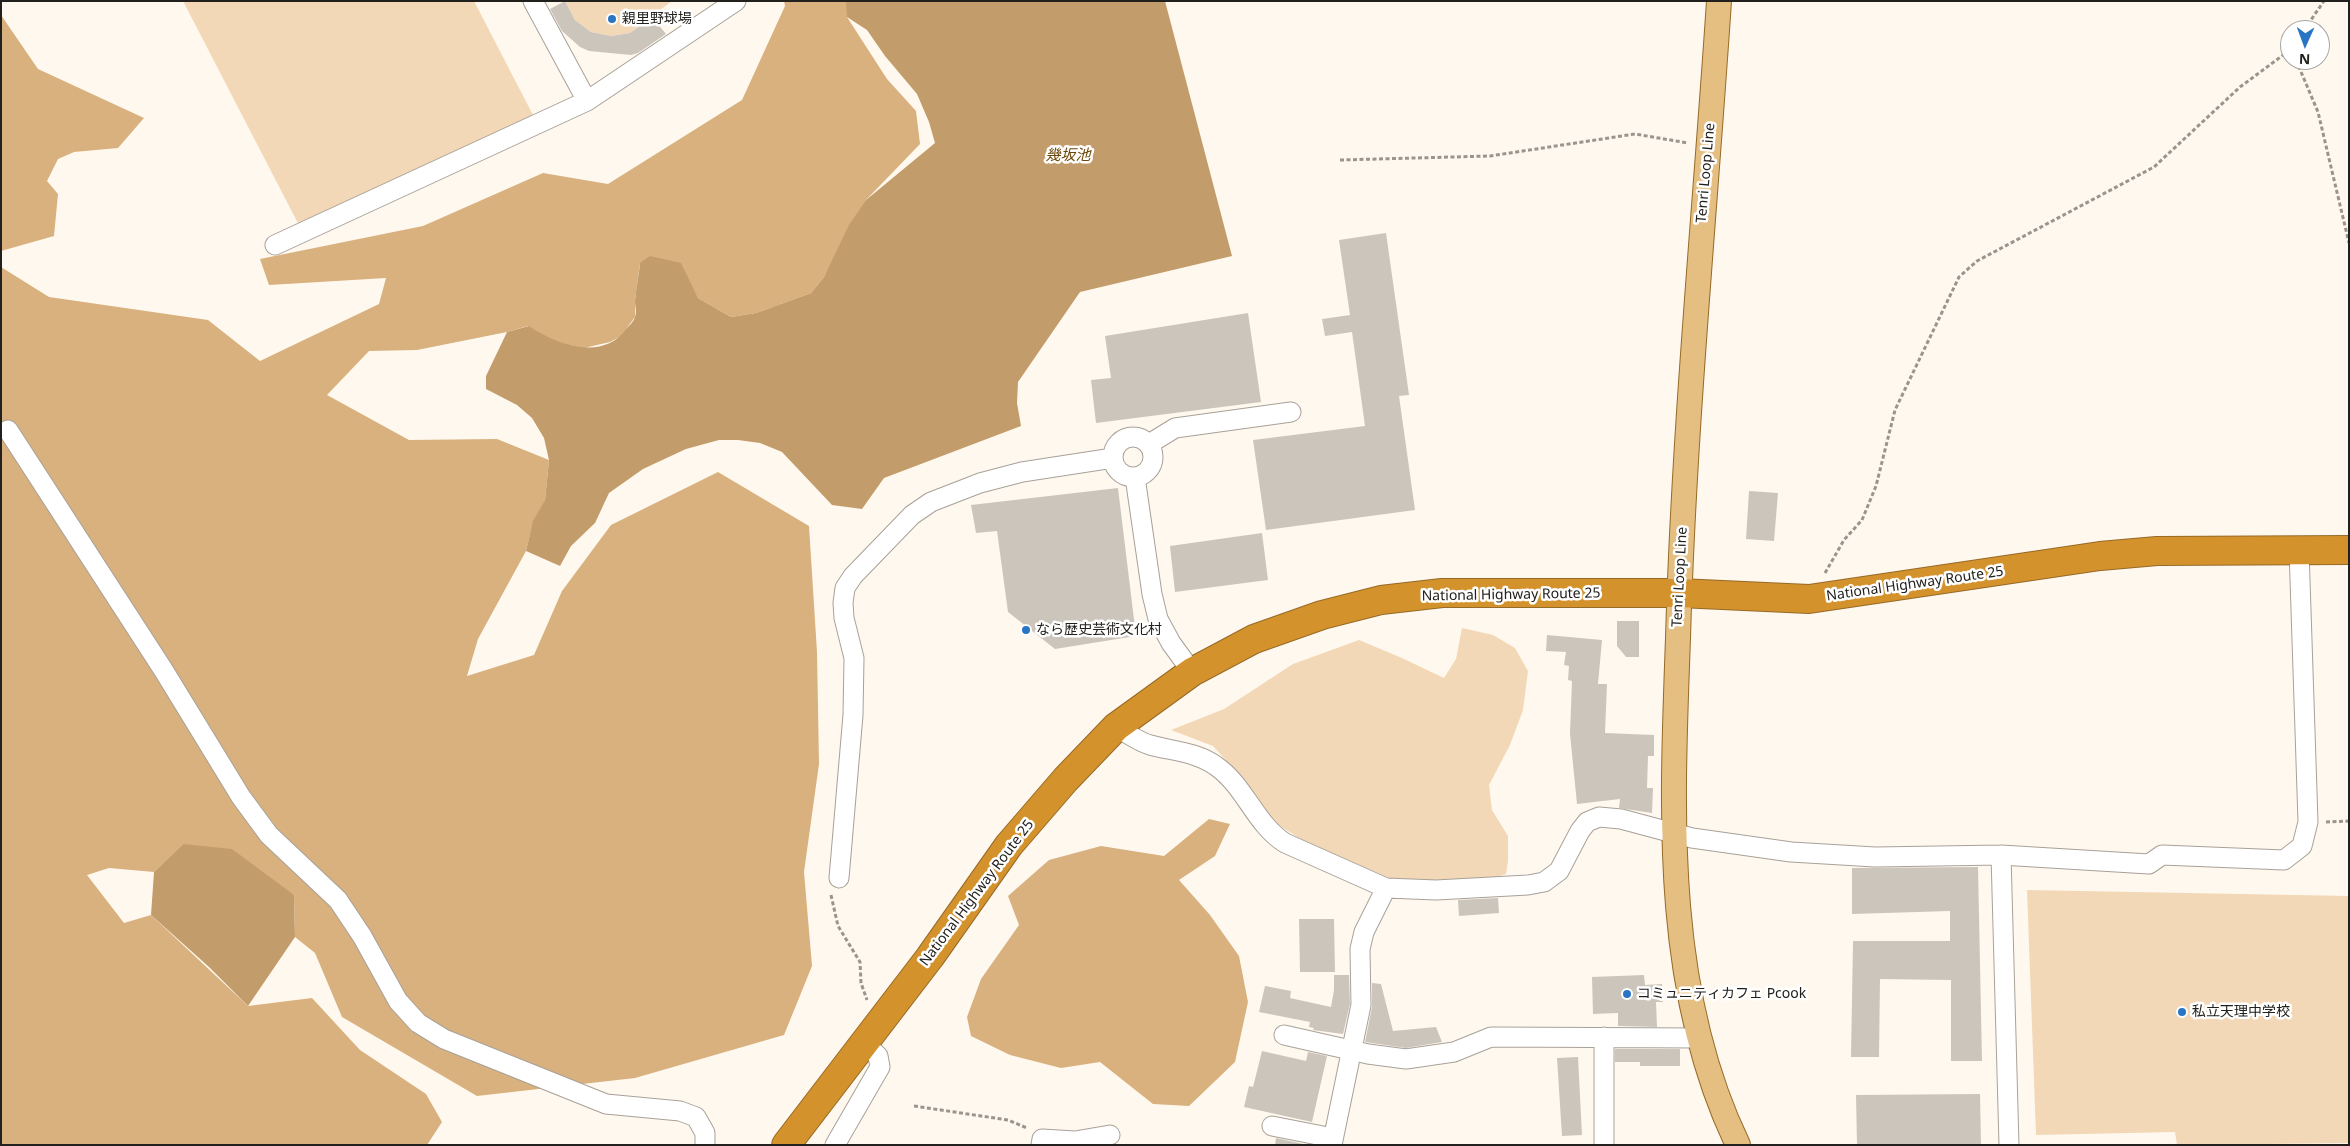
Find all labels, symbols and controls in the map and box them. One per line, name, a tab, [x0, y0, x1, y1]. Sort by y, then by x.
place label: 親里野球場	[622, 11, 692, 27]
marker: 親里野球場	[606, 13, 618, 25]
north arrow	[2280, 20, 2330, 70]
text: N	[2298, 50, 2311, 69]
street label: Tenri Loop Line	[1693, 122, 1719, 224]
water label: 幾坂池	[1046, 147, 1090, 165]
street label: Tenri Loop Line	[1669, 526, 1691, 628]
street label: National Highway Route 25	[1825, 563, 2005, 605]
street label: National Highway Route 25	[1422, 585, 1600, 605]
place label: なら歴史芸術文化村	[1036, 622, 1162, 638]
marker: なら歴史芸術文化村	[1020, 624, 1032, 636]
street label: National Highway Route 25	[917, 817, 1037, 969]
place label: コミュニティカフェ Pcook	[1637, 986, 1806, 1002]
marker: コミュニティカフェ Pcook	[1621, 988, 1633, 1000]
place label: 私立天理中学校	[2192, 1004, 2290, 1020]
marker: 私立天理中学校	[2176, 1006, 2188, 1018]

